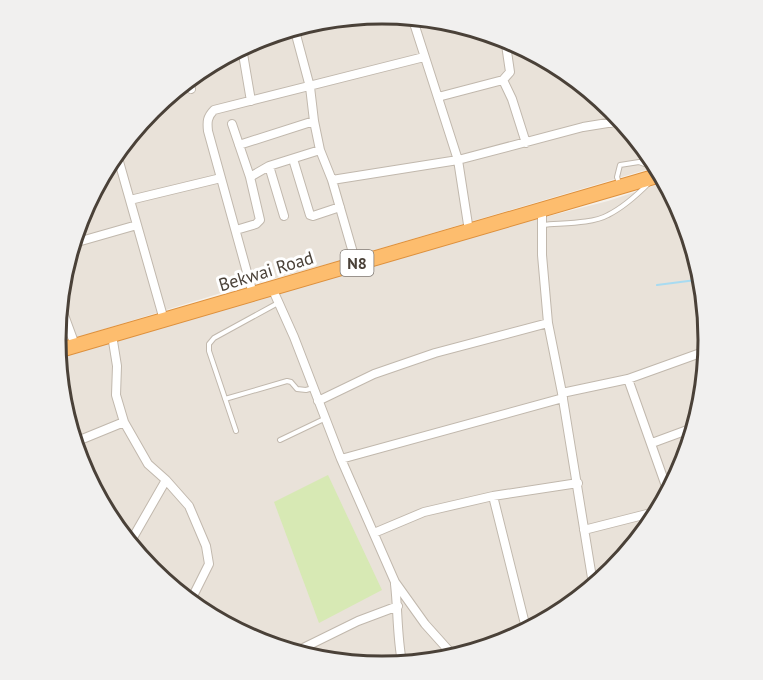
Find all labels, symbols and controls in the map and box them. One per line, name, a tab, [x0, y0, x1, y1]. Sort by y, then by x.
street label: Bekwai Road	[216, 246, 316, 296]
road number: N8	[340, 250, 374, 276]

